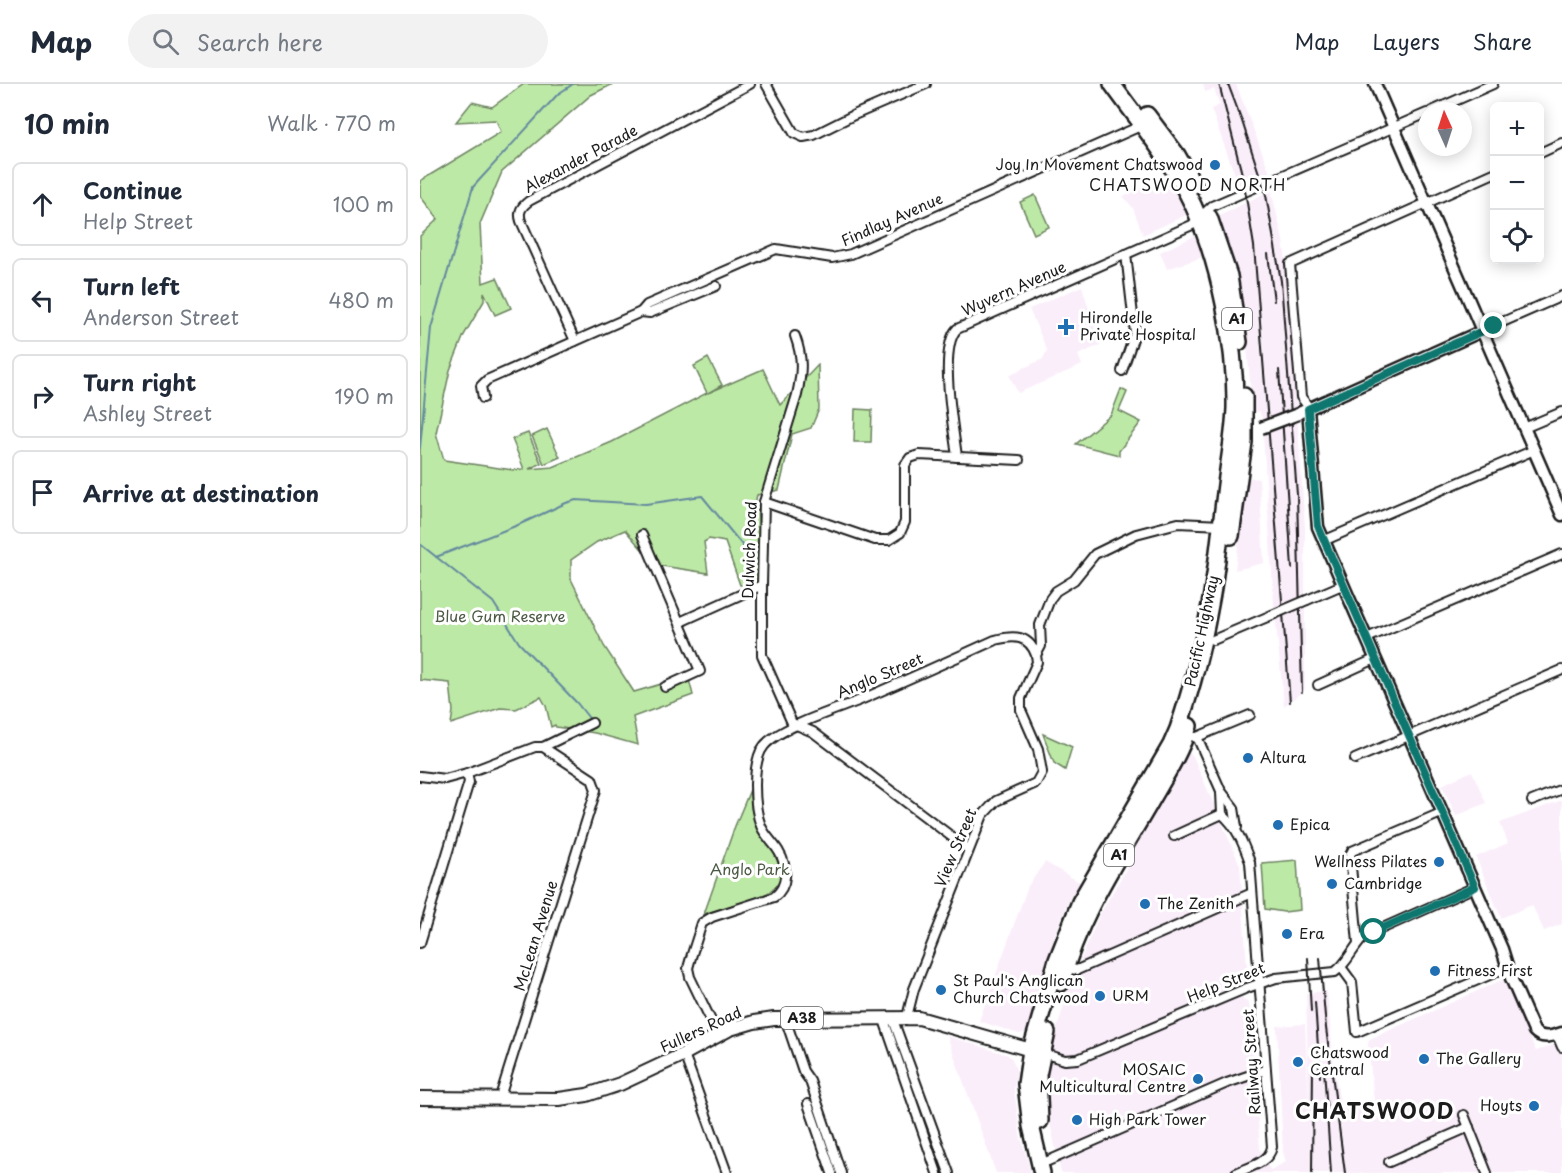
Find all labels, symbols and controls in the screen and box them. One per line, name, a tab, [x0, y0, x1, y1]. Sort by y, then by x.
search box	[128, 14, 548, 68]
text: Map	[30, 20, 92, 63]
icon: search	[149, 25, 182, 58]
text: Search here	[197, 25, 323, 58]
text: Map	[1295, 25, 1339, 57]
text: Layers	[1372, 25, 1440, 57]
text: Share	[1473, 25, 1532, 57]
north arrow	[1418, 102, 1472, 156]
map controls	[1490, 102, 1544, 264]
button: +	[1490, 102, 1544, 156]
text: 10 min	[24, 104, 110, 143]
text: Walk · 770 m	[267, 108, 396, 138]
street label: Alexander Parade	[519, 118, 641, 197]
place label: Joy In Movement Chatswood	[996, 152, 1203, 175]
button: −	[1490, 156, 1544, 210]
marker: Joy In Movement Chatswood	[1208, 158, 1222, 172]
district label: CHATSWOOD NORTH	[1089, 172, 1287, 196]
text: Continue	[83, 173, 182, 206]
street label: Findlay Avenue	[837, 186, 946, 251]
icon: ahead	[26, 188, 59, 221]
text: 100 m	[333, 189, 394, 219]
text: Help Street	[83, 206, 193, 236]
button: locate	[1490, 210, 1544, 264]
street label: Wyvern Avenue	[957, 254, 1069, 321]
text: Turn left	[83, 269, 180, 302]
icon: left	[26, 284, 59, 317]
text: 480 m	[329, 285, 394, 315]
text: Anderson Street	[83, 302, 239, 332]
place label: Hirondelle Private Hospital	[1080, 305, 1196, 345]
road number: A1	[1222, 308, 1252, 330]
route end	[1480, 312, 1506, 338]
marker: Hirondelle Private Hospital	[1057, 318, 1075, 336]
text: Turn right	[83, 365, 196, 398]
icon: right	[26, 380, 59, 413]
text: 190 m	[335, 381, 394, 411]
text: Ashley Street	[83, 398, 212, 428]
icon: arrive	[26, 476, 59, 509]
text: Arrive at destination	[83, 476, 319, 509]
street label: Dulwich Road	[735, 501, 762, 599]
street label: Pacific Highway	[1178, 573, 1224, 688]
park label: Blue Gum Reserve	[434, 604, 566, 627]
street label: Anglo Street	[833, 646, 926, 703]
place label: Altura	[1260, 745, 1307, 768]
marker: Altura	[1241, 751, 1255, 765]
street label: View Street	[928, 804, 982, 890]
place label: Epica	[1290, 812, 1330, 835]
marker: Epica	[1271, 818, 1285, 832]
road number: A1	[1104, 844, 1134, 866]
place label: Wellness Pilates	[1314, 849, 1427, 872]
marker: Wellness Pilates	[1432, 855, 1446, 869]
park label: Anglo Park	[710, 857, 790, 880]
place label: Cambridge	[1344, 871, 1422, 894]
street label: McLean Avenue	[507, 877, 562, 994]
marker: Cambridge	[1325, 877, 1339, 891]
place label: The Zenith	[1157, 891, 1234, 914]
marker: The Zenith	[1138, 897, 1152, 911]
route start	[1360, 918, 1386, 944]
place label: Era	[1299, 921, 1325, 944]
marker: Era	[1280, 927, 1294, 941]
street label: Help Street	[1183, 955, 1268, 1008]
place label: Fitness First	[1447, 958, 1532, 981]
marker: Fitness First	[1428, 964, 1442, 978]
place label: St Paul's Anglican Church Chatswood	[953, 968, 1089, 1008]
marker: St Paul's Anglican Church Chatswood	[934, 983, 948, 997]
place label: URM	[1112, 983, 1149, 1006]
marker: URM	[1093, 989, 1107, 1003]
street label: Fullers Road	[656, 1000, 745, 1058]
road number: A38	[781, 1007, 823, 1029]
street label: Railway Street	[1235, 1008, 1266, 1116]
place label: Chatswood Central	[1310, 1040, 1389, 1080]
place label: The Gallery	[1436, 1046, 1521, 1069]
marker: The Gallery	[1417, 1052, 1431, 1066]
marker: Chatswood Central	[1291, 1055, 1305, 1069]
place label: MOSAIC Multicultural Centre	[1039, 1057, 1186, 1097]
marker: MOSAIC Multicultural Centre	[1191, 1072, 1205, 1086]
place label: Hoyts	[1480, 1093, 1522, 1116]
district label: CHATSWOOD	[1295, 1094, 1455, 1126]
marker: Hoyts	[1527, 1099, 1541, 1113]
place label: High Park Tower	[1089, 1107, 1206, 1130]
marker: High Park Tower	[1070, 1113, 1084, 1127]

